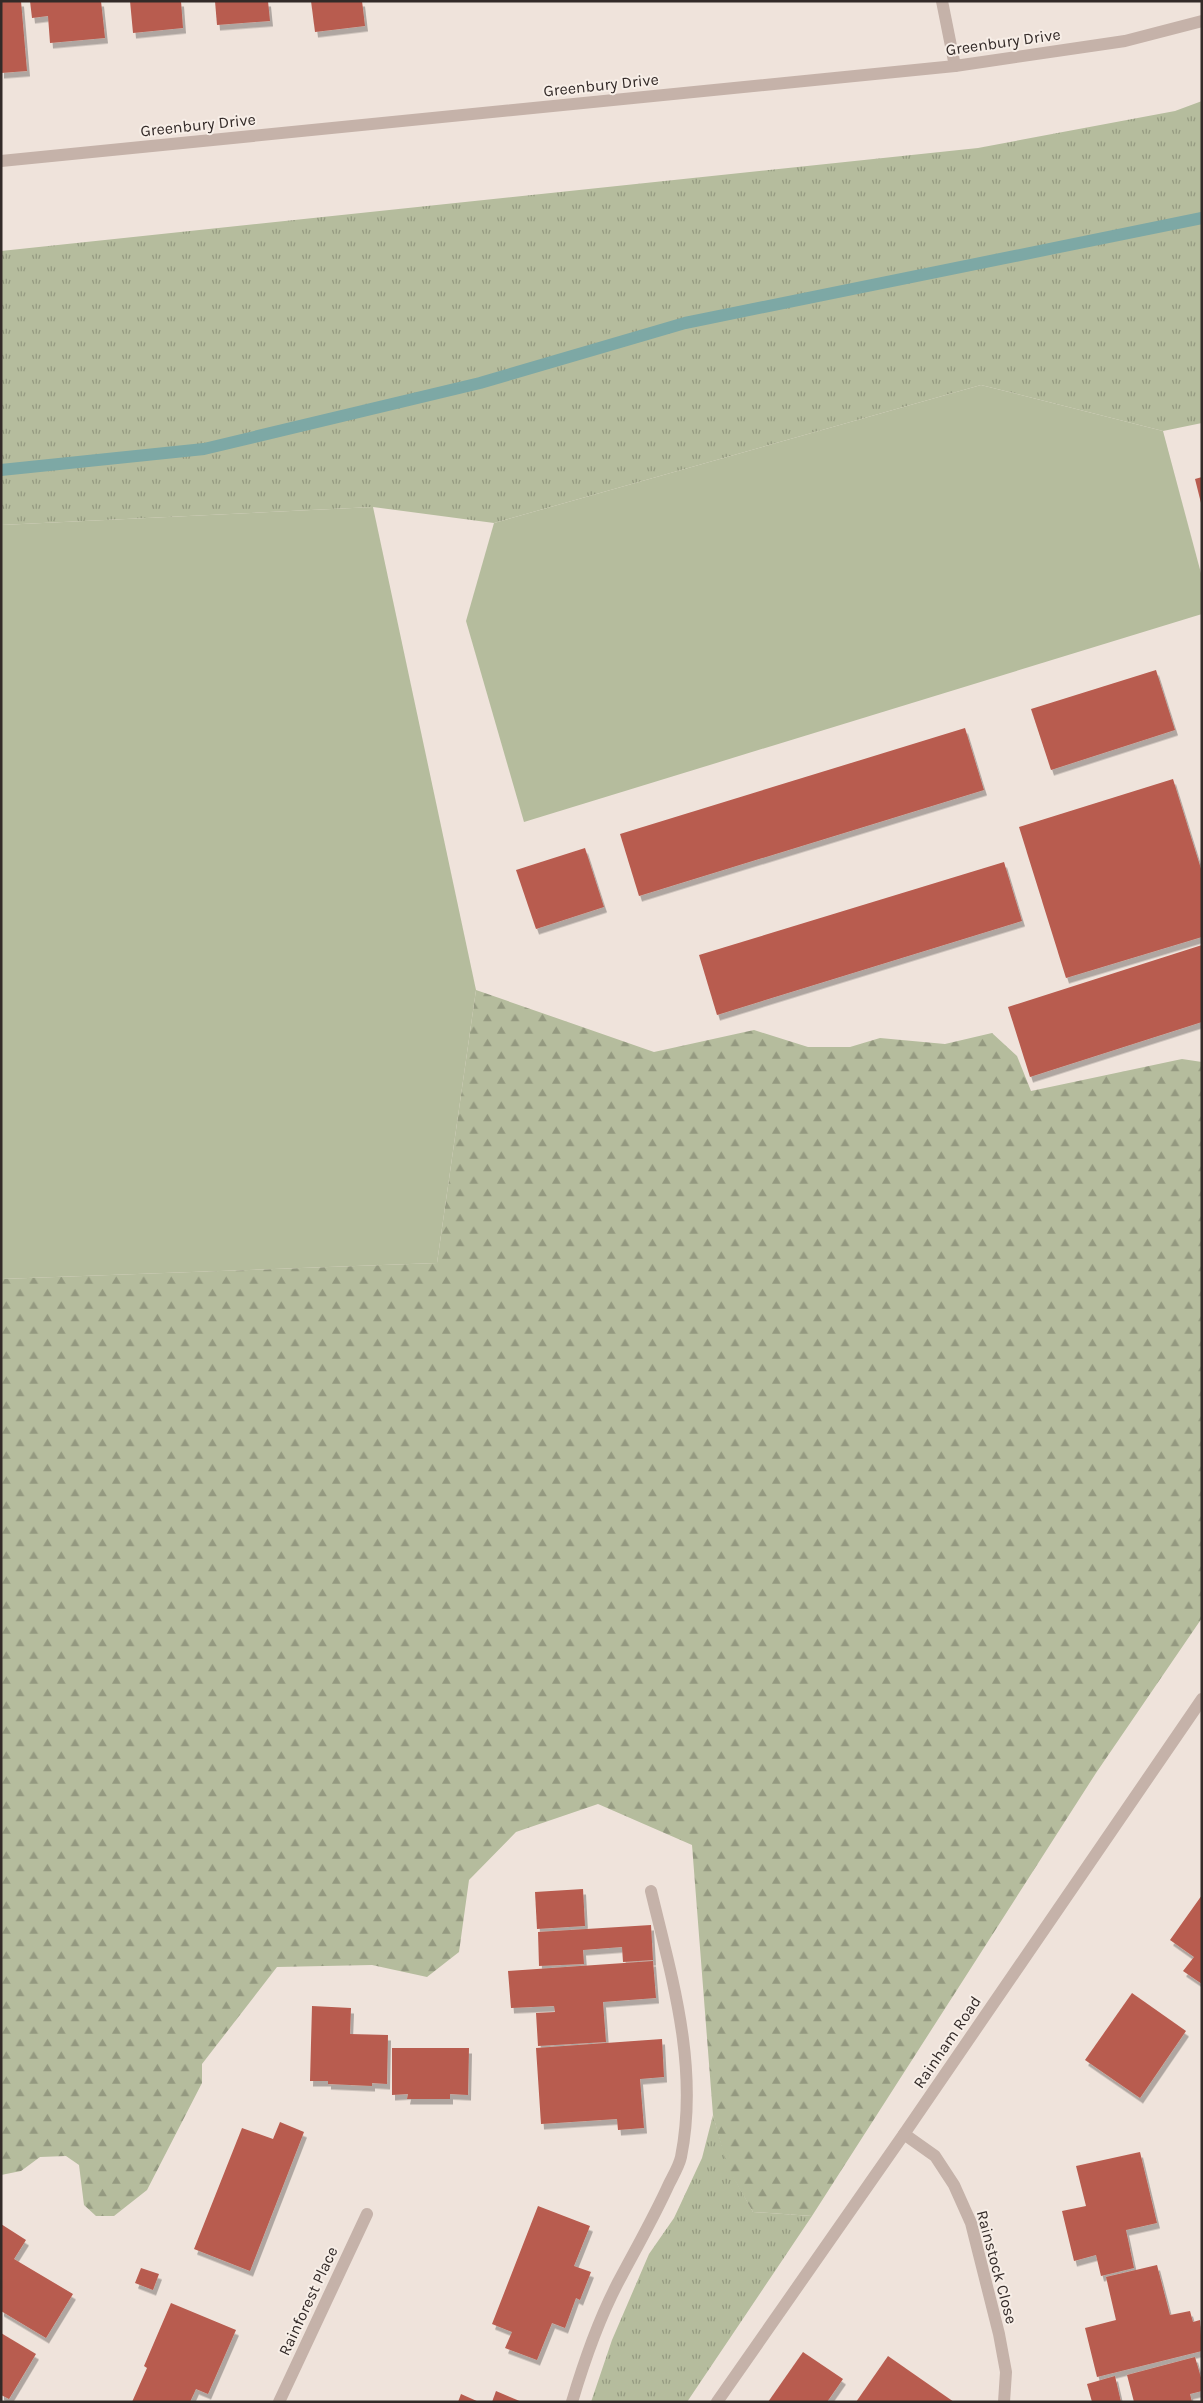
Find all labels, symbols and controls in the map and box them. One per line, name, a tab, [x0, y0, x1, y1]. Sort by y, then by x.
street label: Greenbury Drive	[944, 25, 1062, 59]
street label: Greenbury Drive	[542, 70, 660, 100]
street label: Greenbury Drive	[139, 110, 257, 140]
street label: Rainham Road	[909, 1992, 985, 2092]
street label: Rainstock Close	[973, 2208, 1021, 2326]
street label: Rainforest Place	[274, 2243, 342, 2359]

